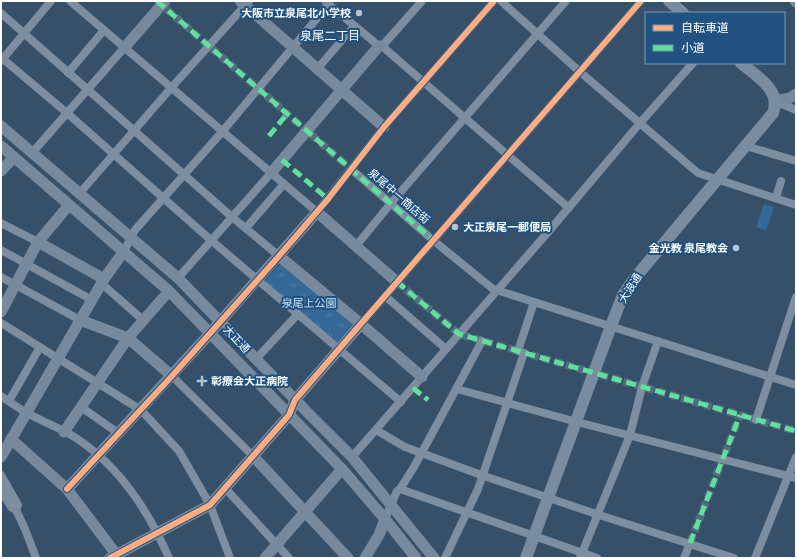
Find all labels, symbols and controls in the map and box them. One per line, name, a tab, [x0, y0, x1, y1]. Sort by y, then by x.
place label: 大阪市立泉尾北小学校	[241, 5, 351, 21]
marker: 大阪市立泉尾北小学校	[354, 8, 364, 18]
legend	[645, 12, 785, 64]
text: 自転車道	[681, 19, 729, 36]
district label: 泉尾二丁目	[300, 27, 360, 44]
text: 小道	[681, 39, 705, 56]
street label: 泉尾中一商店街	[365, 165, 433, 227]
place label: 大正泉尾一郵便局	[463, 219, 551, 235]
marker: 大正泉尾一郵便局	[450, 222, 460, 232]
place label: 金光教 泉尾教会	[649, 240, 728, 256]
marker: 金光教 泉尾教会	[731, 243, 741, 253]
street label: 大浪通	[614, 270, 646, 306]
park label: 泉尾上公園	[282, 295, 337, 311]
street label: 大正通	[220, 321, 254, 357]
place label: 彰療会大正病院	[211, 373, 288, 389]
marker: 彰療会大正病院	[196, 375, 208, 387]

